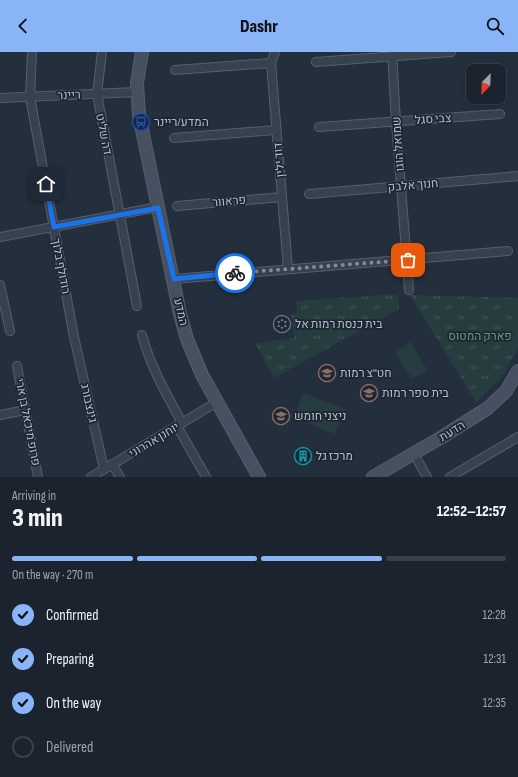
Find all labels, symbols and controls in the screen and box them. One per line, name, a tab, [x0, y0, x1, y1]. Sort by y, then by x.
icon: back	[12, 15, 34, 37]
icon: search	[484, 15, 506, 37]
text: Dashr	[240, 16, 278, 37]
north arrow	[466, 64, 506, 104]
map controls	[466, 64, 506, 104]
street label: ריינר	[57, 87, 81, 104]
street label: צבי סגל	[414, 111, 452, 128]
street label: דה שליט	[92, 112, 115, 156]
bus stop icon: המדע/ריינר	[131, 112, 151, 132]
place label: המדע/ריינר	[154, 115, 209, 130]
street label: שמואל הוגו	[389, 116, 408, 172]
street label: דוד ילין	[271, 142, 288, 178]
pin	[29, 167, 63, 201]
icon: home	[35, 173, 57, 195]
street label: חנוך אלבק	[387, 176, 439, 195]
street label: פראוור	[211, 193, 247, 210]
street label: רודולף בלוך	[48, 237, 73, 295]
pin	[391, 243, 425, 277]
icon: bag	[397, 249, 419, 271]
courier	[215, 253, 255, 293]
icon: bike	[224, 262, 246, 284]
street label: המדע	[170, 297, 191, 327]
synagogue icon: בית כנסת רמות אל	[272, 314, 292, 334]
place label: בית כנסת רמות אל	[295, 317, 383, 332]
park label: פארק המטוס	[448, 329, 512, 344]
school or university icon: חט''צ רמות	[317, 363, 337, 383]
place label: חט''צ רמות	[340, 366, 391, 381]
street label: פרופ מיכאל בן ארי	[12, 377, 43, 467]
street label: גינצבורג	[77, 382, 100, 424]
school or university icon: בית ספר רמות	[359, 383, 379, 403]
place label: בית ספר רמות	[382, 386, 450, 401]
school or university icon: ניצני חומש	[271, 406, 291, 426]
place label: ניצני חומש	[294, 409, 346, 424]
street label: הדעת	[437, 418, 468, 445]
street label: יוחנן אהרוני	[126, 419, 182, 461]
building icon: מרכז גל	[293, 446, 313, 466]
place label: מרכז גל	[316, 449, 353, 464]
text: Arriving in	[12, 488, 56, 504]
text: 12:52–12:57	[437, 502, 506, 521]
text: 3 min	[12, 503, 63, 534]
text: On the way · 270 m	[12, 567, 93, 583]
icon: check	[12, 604, 34, 626]
text: Confirmed	[46, 606, 99, 625]
text: 12:28	[482, 607, 506, 623]
icon: check	[12, 648, 34, 670]
text: Preparing	[46, 650, 94, 669]
text: 12:31	[483, 651, 506, 667]
icon: check	[12, 692, 34, 714]
text: On the way	[46, 694, 101, 713]
text: 12:35	[483, 695, 506, 711]
text: Delivered	[46, 738, 93, 757]

